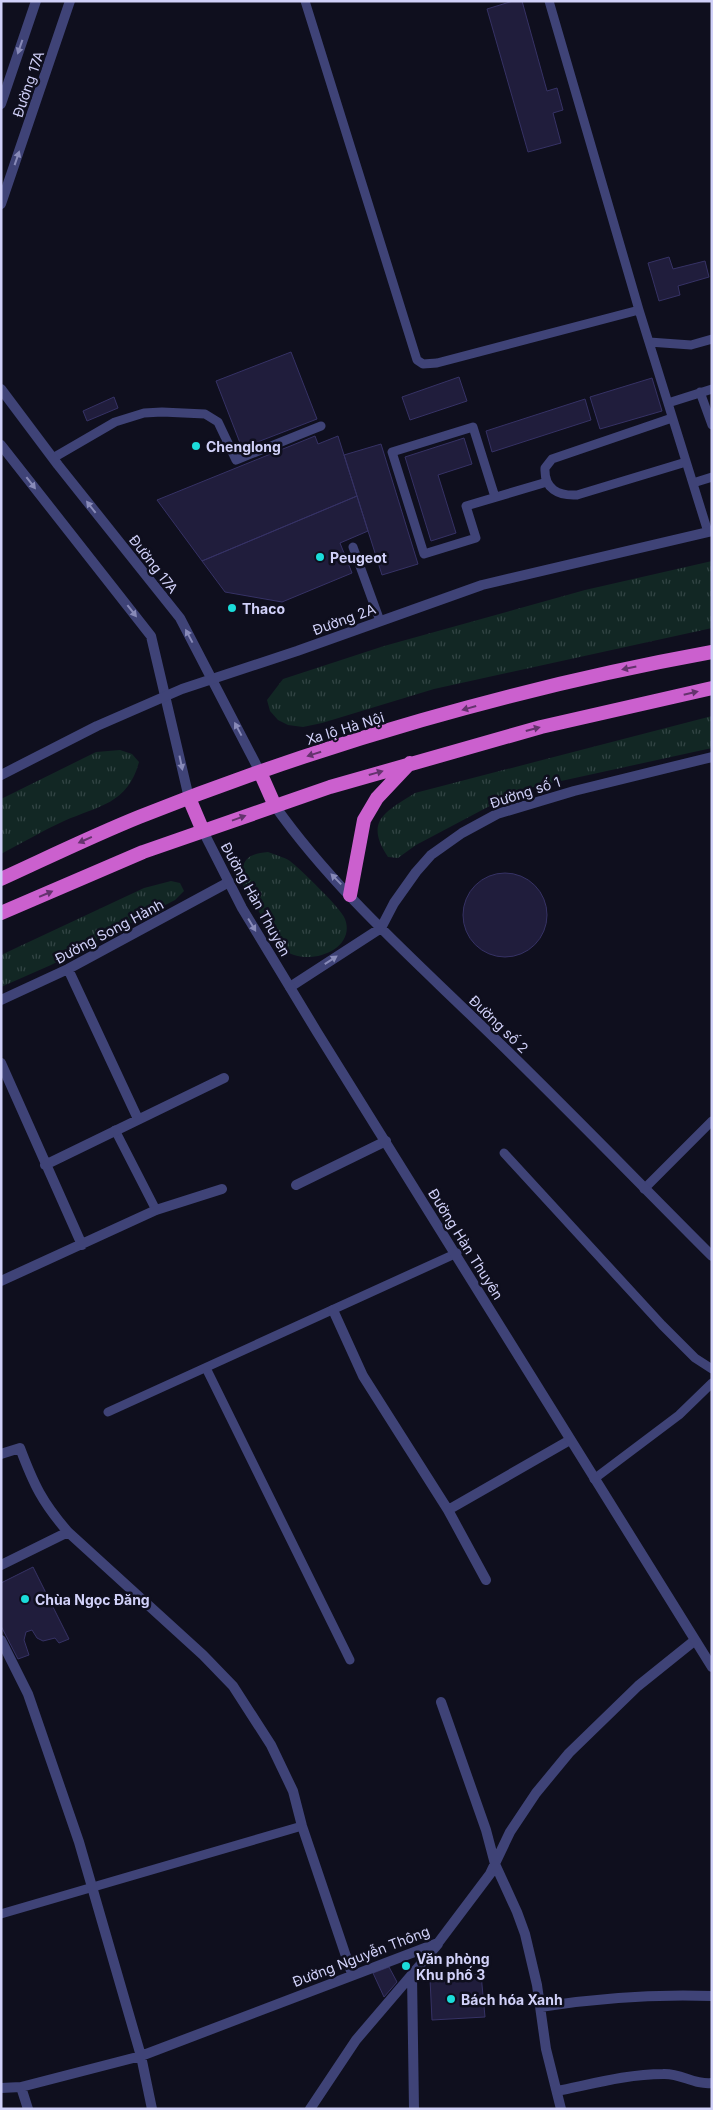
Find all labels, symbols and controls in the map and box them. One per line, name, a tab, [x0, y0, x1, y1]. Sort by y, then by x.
one-way arrow	[16, 40, 24, 55]
street label: Đường 17A	[9, 48, 47, 119]
one-way arrow	[13, 150, 21, 165]
place label: Chenglong	[206, 438, 281, 455]
marker: Chenglong	[190, 440, 202, 452]
one-way arrow	[26, 477, 37, 490]
one-way arrow	[86, 500, 96, 513]
street label: Đường 17A	[126, 531, 182, 597]
place label: Peugeot	[330, 549, 387, 566]
marker: Peugeot	[314, 551, 326, 563]
place label: Thaco	[242, 600, 285, 617]
street label: Đường 2A	[310, 600, 378, 638]
marker: Thaco	[226, 602, 238, 614]
one-way arrow	[126, 604, 137, 617]
one-way arrow	[185, 629, 193, 643]
one-way arrow	[622, 664, 637, 672]
one-way arrow	[684, 689, 699, 697]
one-way arrow	[462, 704, 477, 712]
street label: Xa lộ Hà Nội	[304, 708, 386, 748]
one-way arrow	[234, 722, 242, 736]
one-way arrow	[526, 725, 541, 733]
one-way arrow	[306, 751, 321, 759]
one-way arrow	[177, 756, 185, 771]
one-way arrow	[369, 769, 384, 777]
street label: Đường số 1	[488, 773, 562, 811]
one-way arrow	[232, 814, 247, 822]
one-way arrow	[78, 837, 92, 845]
street label: Đường Hàn Thuyên	[218, 839, 294, 959]
one-way arrow	[330, 873, 342, 885]
one-way arrow	[39, 889, 53, 897]
street label: Đường Song Hành	[52, 895, 166, 967]
one-way arrow	[248, 918, 257, 931]
one-way arrow	[324, 956, 338, 965]
street label: Đường số 2	[466, 992, 532, 1056]
street label: Đường Hàn Thuyên	[425, 1185, 507, 1303]
place label: Chùa Ngọc Đăng	[35, 1591, 150, 1608]
marker: Chùa Ngọc Đăng	[19, 1593, 31, 1605]
street label: Đường Nguyễn Thông	[290, 1922, 432, 1990]
place label: Văn phòng Khu phố 3	[416, 1950, 489, 1983]
marker: Văn phòng Khu phố 3	[400, 1960, 412, 1972]
place label: Bách hóa Xanh	[461, 1991, 563, 2008]
marker: Bách hóa Xanh	[445, 1993, 457, 2005]

